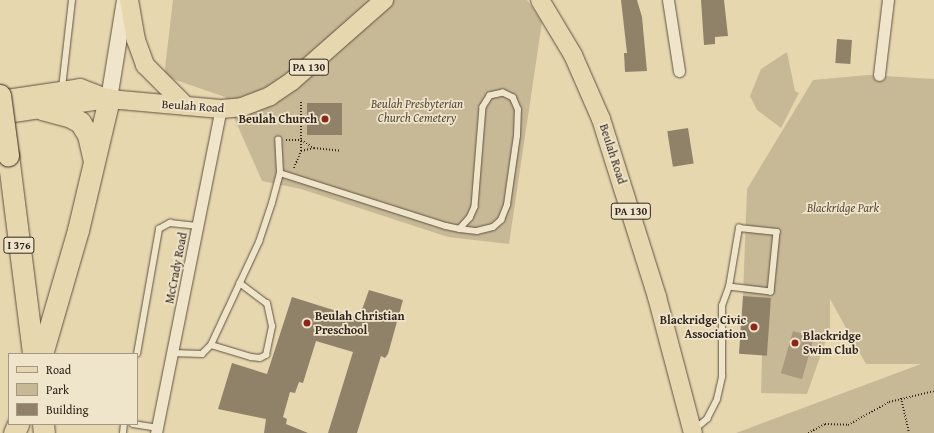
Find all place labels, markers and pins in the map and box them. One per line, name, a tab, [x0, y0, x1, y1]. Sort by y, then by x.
place label: Beulah Church	[239, 112, 317, 126]
marker: Beulah Church	[320, 114, 330, 124]
place label: Beulah Christian Preschool	[315, 309, 405, 337]
place label: Blackridge Civic Association	[660, 313, 746, 341]
marker: Beulah Christian Preschool	[302, 318, 312, 328]
marker: Blackridge Civic Association	[749, 322, 759, 332]
place label: Blackridge Swim Club	[803, 329, 861, 357]
marker: Blackridge Swim Club	[790, 338, 800, 348]

